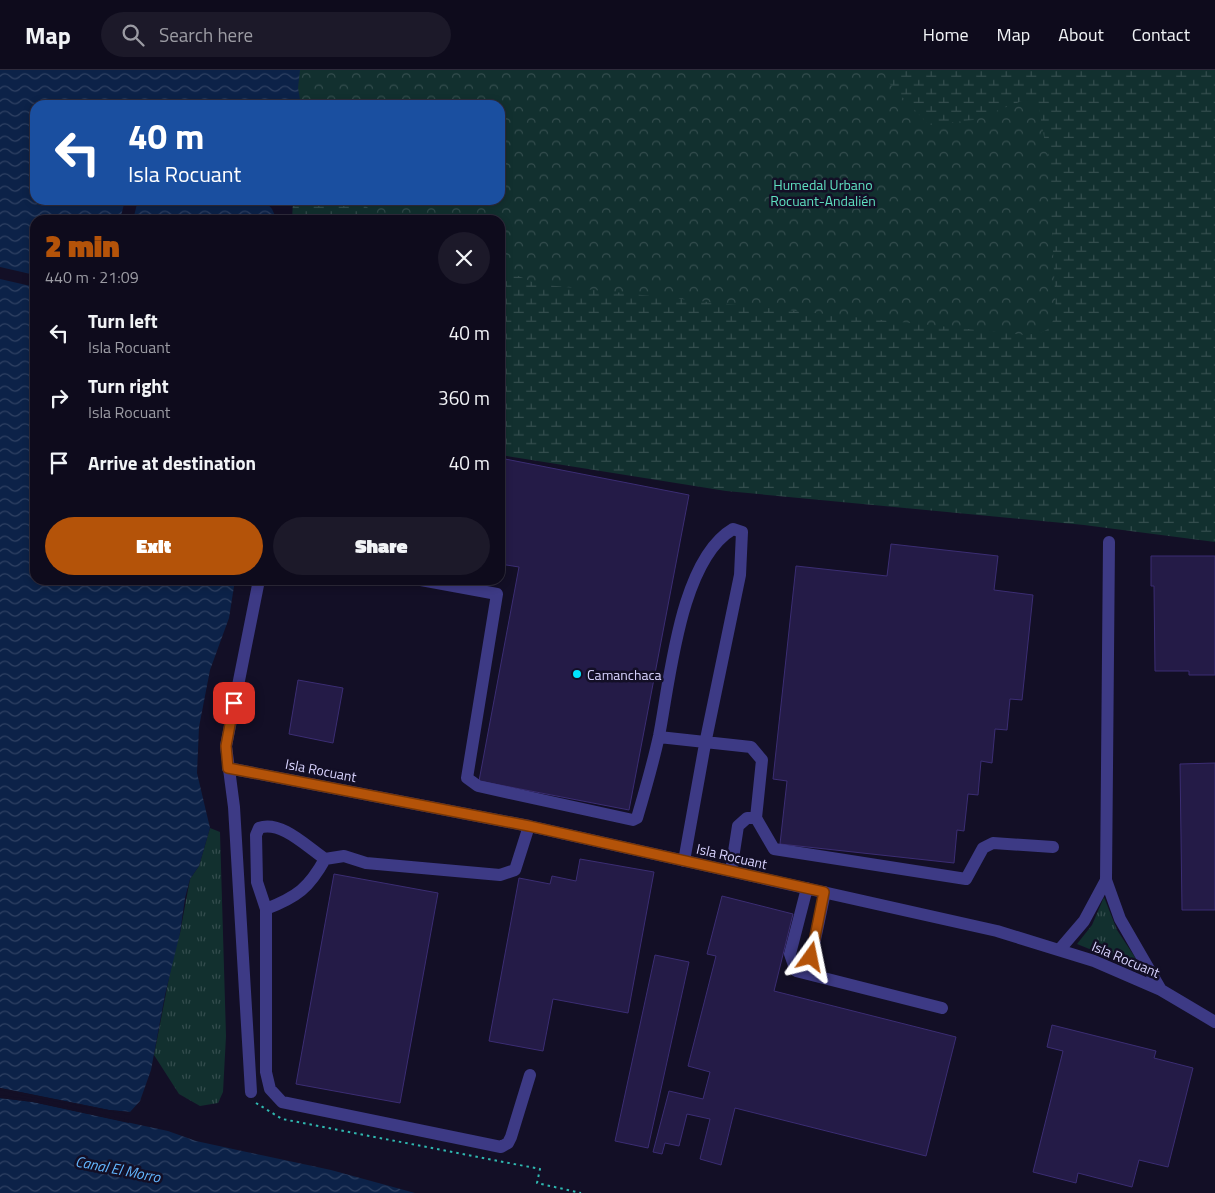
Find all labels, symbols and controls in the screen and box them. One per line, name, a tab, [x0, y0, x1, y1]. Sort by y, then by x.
search box	[101, 12, 451, 57]
text: Map	[25, 17, 71, 53]
text: Search here	[159, 20, 253, 49]
icon: search	[119, 21, 147, 49]
text: Home	[923, 21, 969, 48]
text: Map	[997, 21, 1030, 48]
text: About	[1058, 21, 1104, 48]
text: Contact	[1132, 21, 1190, 48]
text: 40 m	[128, 109, 204, 163]
icon: left	[45, 120, 110, 185]
text: Isla Rocuant	[128, 157, 241, 191]
park label: Humedal Urbano Rocuant-Andalién	[770, 174, 876, 211]
text: 2 min	[45, 223, 120, 269]
button: close	[438, 232, 490, 284]
text: 440 m · 21:09	[45, 265, 139, 289]
text: Turn left	[88, 306, 158, 335]
text: 40 m	[449, 318, 490, 347]
icon: left	[45, 319, 73, 347]
text: Isla Rocuant	[88, 335, 170, 359]
text: Turn right	[88, 371, 169, 400]
text: 360 m	[438, 383, 490, 412]
icon: right	[45, 384, 73, 412]
text: Isla Rocuant	[88, 400, 170, 424]
text: Arrive at destination	[88, 448, 256, 477]
text: 40 m	[449, 448, 490, 477]
icon: arrive	[45, 449, 73, 477]
button: Exit	[45, 517, 263, 575]
button: Share	[273, 517, 490, 575]
place label: Camanchaca	[587, 664, 662, 685]
marker: Camanchaca	[571, 668, 583, 680]
pin	[213, 682, 255, 724]
icon: arrive	[220, 689, 248, 717]
street label: Isla Rocuant	[284, 753, 358, 787]
street label: Isla Rocuant	[694, 838, 770, 874]
position arrow	[784, 930, 836, 982]
street label: Isla Rocuant	[1089, 935, 1163, 983]
water label: Canal El Morro	[73, 1149, 163, 1189]

